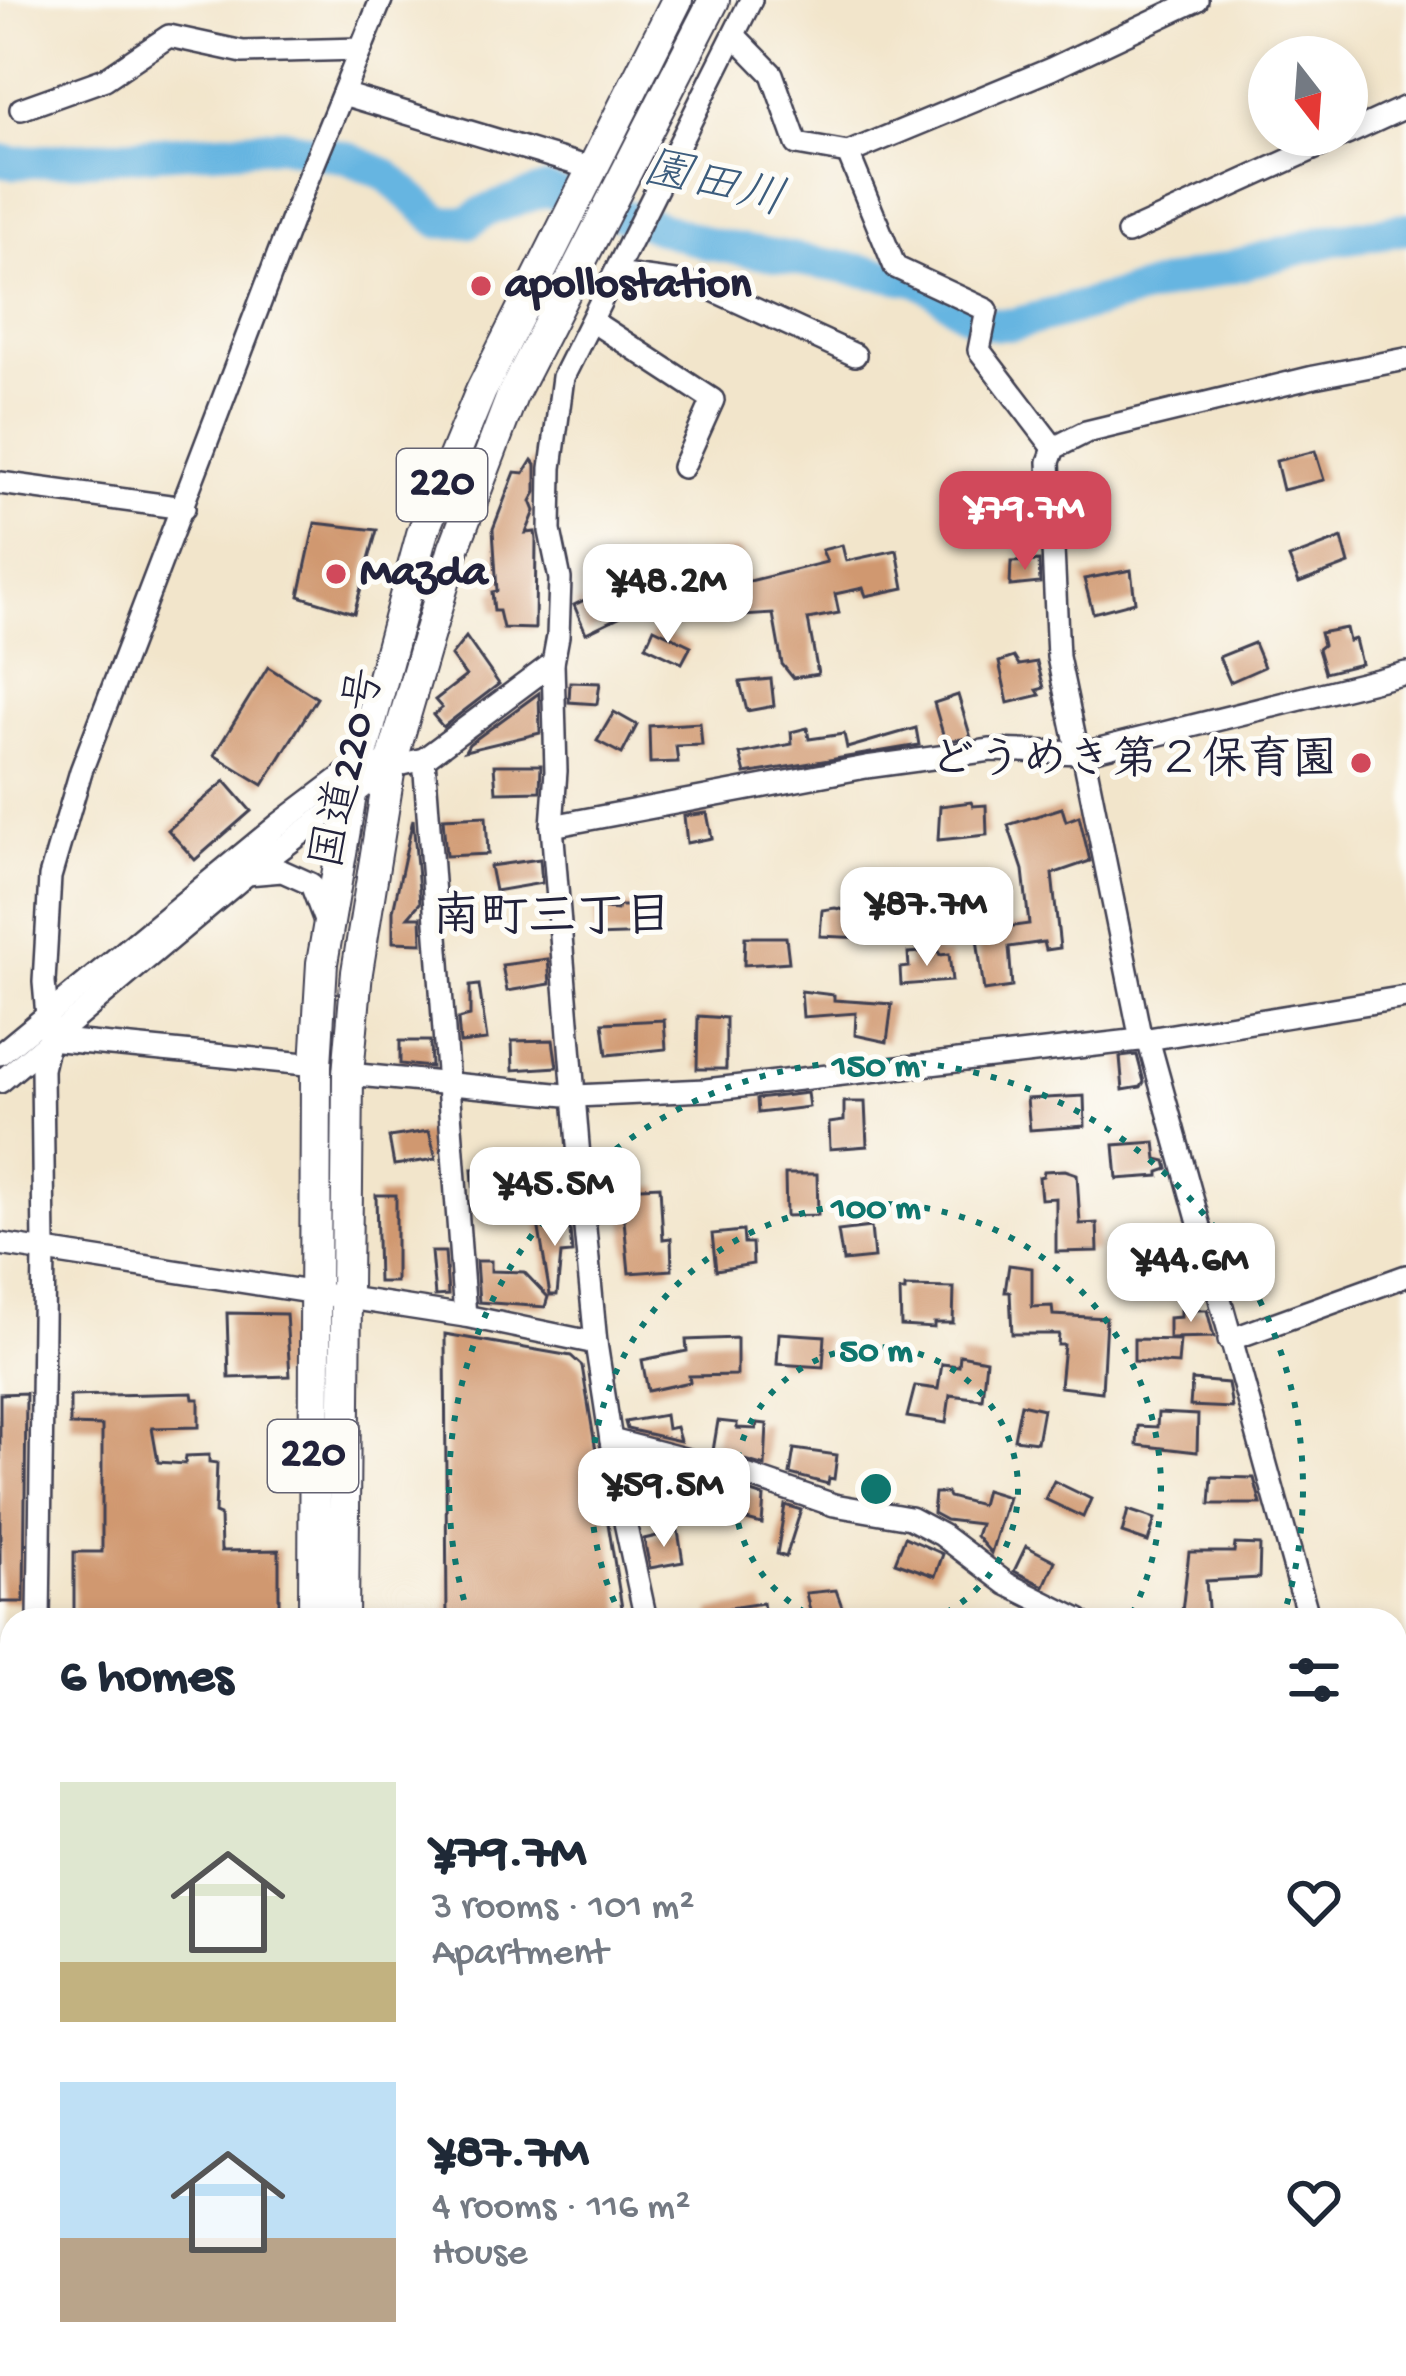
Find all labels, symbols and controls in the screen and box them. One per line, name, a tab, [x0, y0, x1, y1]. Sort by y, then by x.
north arrow	[1248, 36, 1368, 156]
map controls	[1248, 36, 1368, 156]
water label: 園田川	[636, 143, 790, 233]
place label: apollostation	[504, 260, 752, 313]
marker: apollostation	[468, 273, 494, 299]
road number: 220	[397, 449, 487, 521]
pin: ¥79.7M	[927, 471, 1123, 573]
text: ¥79.7M	[966, 487, 1084, 533]
pin: ¥48.2M	[570, 544, 766, 646]
place label: Mazda	[360, 548, 489, 601]
text: ¥48.2M	[610, 560, 726, 606]
marker: Mazda	[323, 561, 349, 587]
street label: 国道220号	[303, 663, 398, 875]
place label: どうめき第２保育園	[928, 735, 1337, 790]
marker: どうめき第２保育園	[1348, 750, 1374, 776]
pin: ¥87.7M	[829, 867, 1025, 969]
text: ¥87.7M	[867, 883, 987, 929]
district label: 南町三丁目	[432, 890, 672, 950]
text: 150 m	[830, 1047, 920, 1090]
pin: ¥45.5M	[457, 1147, 653, 1249]
text: ¥45.5M	[497, 1163, 613, 1209]
text: 100 m	[829, 1189, 921, 1232]
pin: ¥44.6M	[1093, 1223, 1289, 1325]
text: ¥44.6M	[1134, 1239, 1248, 1285]
text: 50 m	[839, 1332, 913, 1375]
road number: 220	[268, 1420, 358, 1492]
pin: ¥59.5M	[566, 1448, 762, 1550]
text: ¥59.5M	[605, 1464, 723, 1510]
centre of rings	[855, 1468, 897, 1510]
icon: filters	[1281, 1647, 1347, 1713]
text: 6 homes	[60, 1650, 233, 1710]
text: ¥79.7M	[432, 1826, 586, 1886]
icon: home	[156, 1830, 300, 1974]
icon: heart	[1281, 1869, 1347, 1935]
text: 3 rooms · 101 m²	[432, 1886, 695, 1932]
text: Apartment	[432, 1932, 608, 1978]
text: ¥87.7M	[432, 2126, 588, 2186]
icon: home	[156, 2130, 300, 2274]
icon: heart	[1281, 2169, 1347, 2235]
text: 4 rooms · 116 m²	[432, 2186, 690, 2232]
text: House	[432, 2232, 527, 2278]

